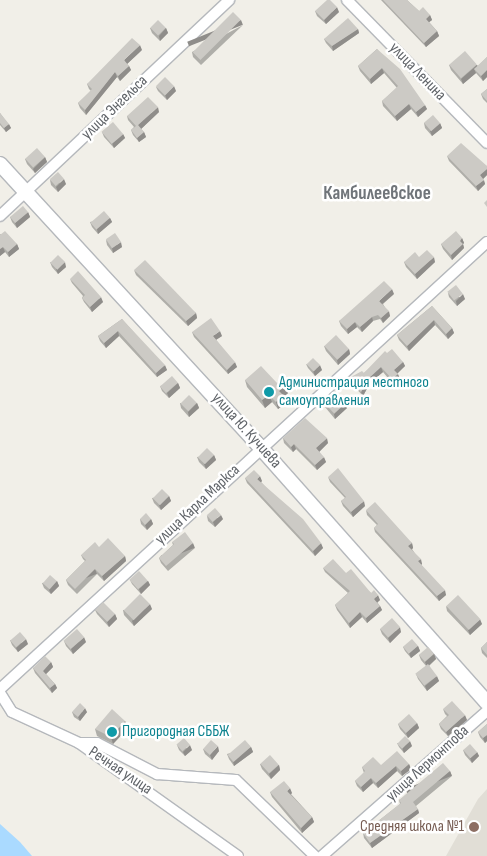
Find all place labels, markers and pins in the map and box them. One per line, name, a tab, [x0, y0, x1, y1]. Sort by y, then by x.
place label: Администрация местного самоуправления	[279, 373, 429, 411]
marker: Администрация местного самоуправления	[263, 386, 275, 398]
place label: Пригородная СББЖ	[122, 722, 230, 742]
marker: Пригородная СББЖ	[106, 726, 118, 738]
place label: Средняя школа №1	[360, 817, 464, 837]
marker: Средняя школа №1	[468, 821, 480, 833]

